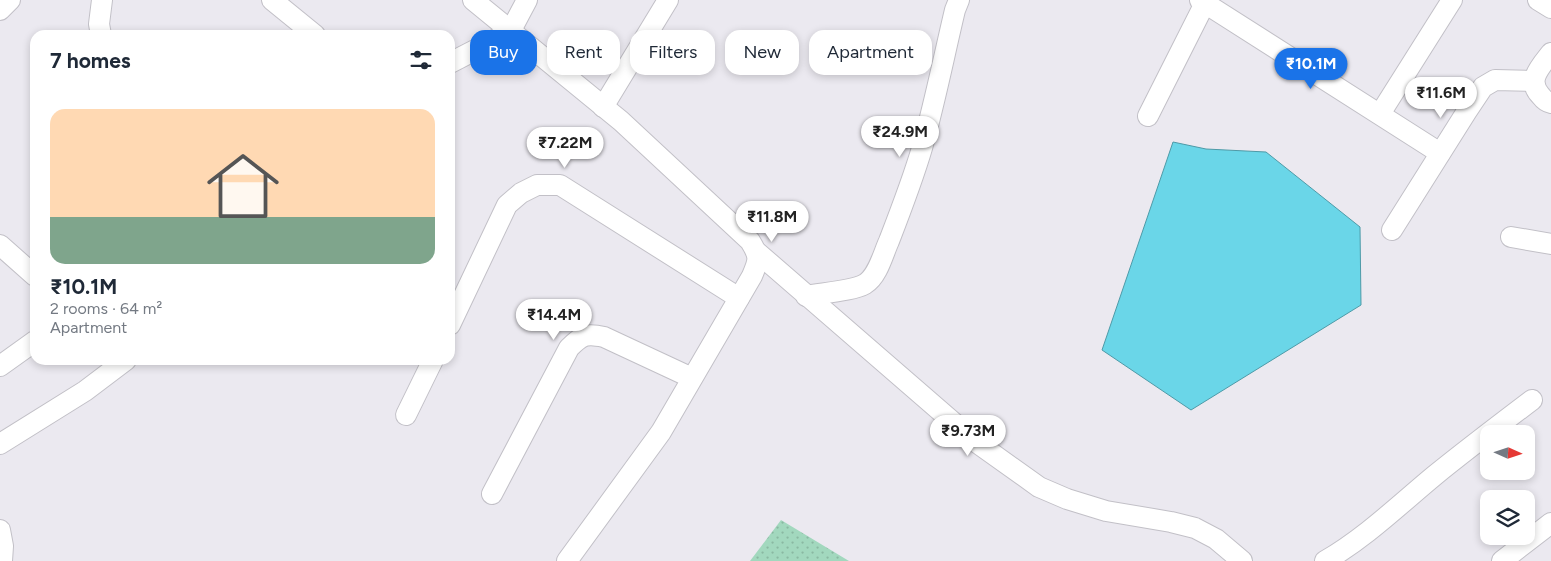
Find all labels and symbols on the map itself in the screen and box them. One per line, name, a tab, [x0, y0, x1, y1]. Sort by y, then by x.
pin: ₹10.1M	[1270, 48, 1352, 90]
pin: ₹11.6M	[1400, 76, 1482, 119]
pin: ₹24.9M	[859, 116, 941, 158]
pin: ₹7.22M	[524, 126, 606, 169]
pin: ₹11.8M	[731, 200, 813, 243]
pin: ₹14.4M	[513, 298, 595, 341]
pin: ₹9.73M	[927, 414, 1009, 457]
north arrow	[1480, 425, 1535, 480]

